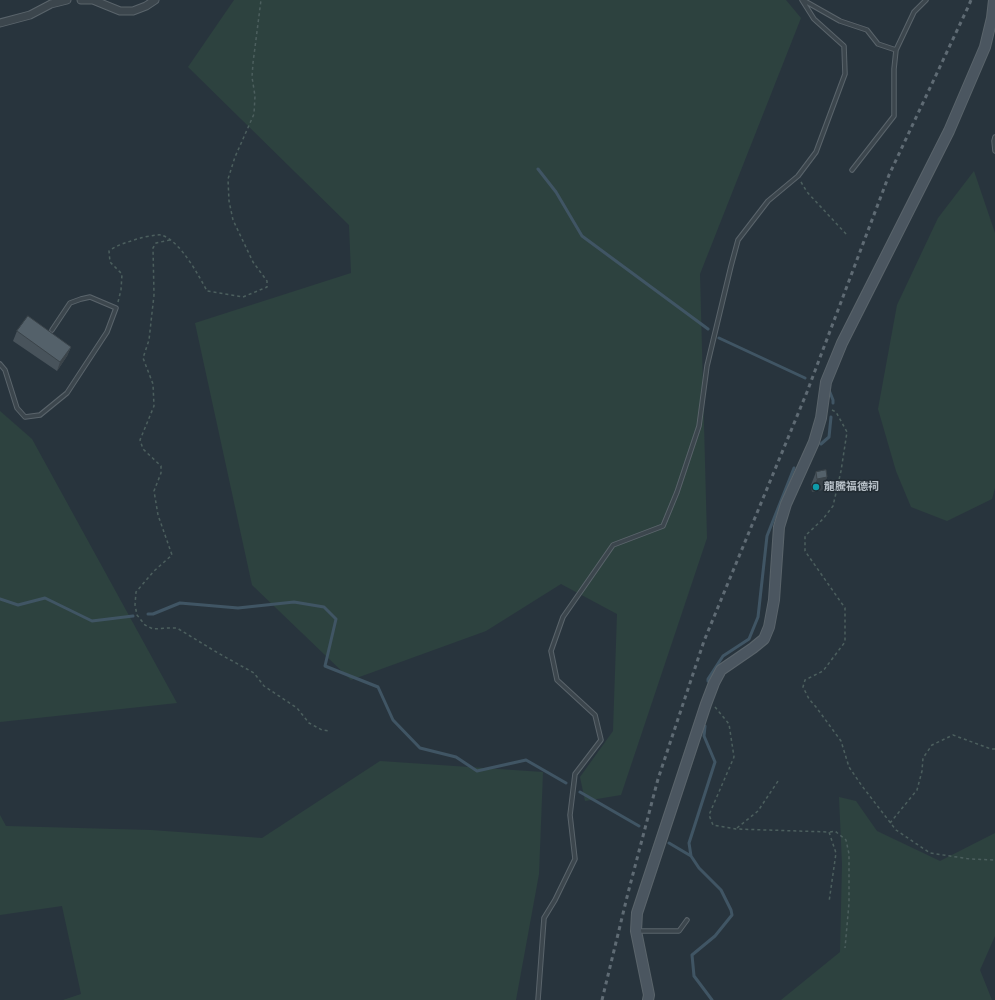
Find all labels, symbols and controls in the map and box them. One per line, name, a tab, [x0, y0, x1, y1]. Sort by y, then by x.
place label: 龍騰福德祠	[824, 480, 879, 494]
marker: 龍騰福德祠	[811, 482, 821, 492]

